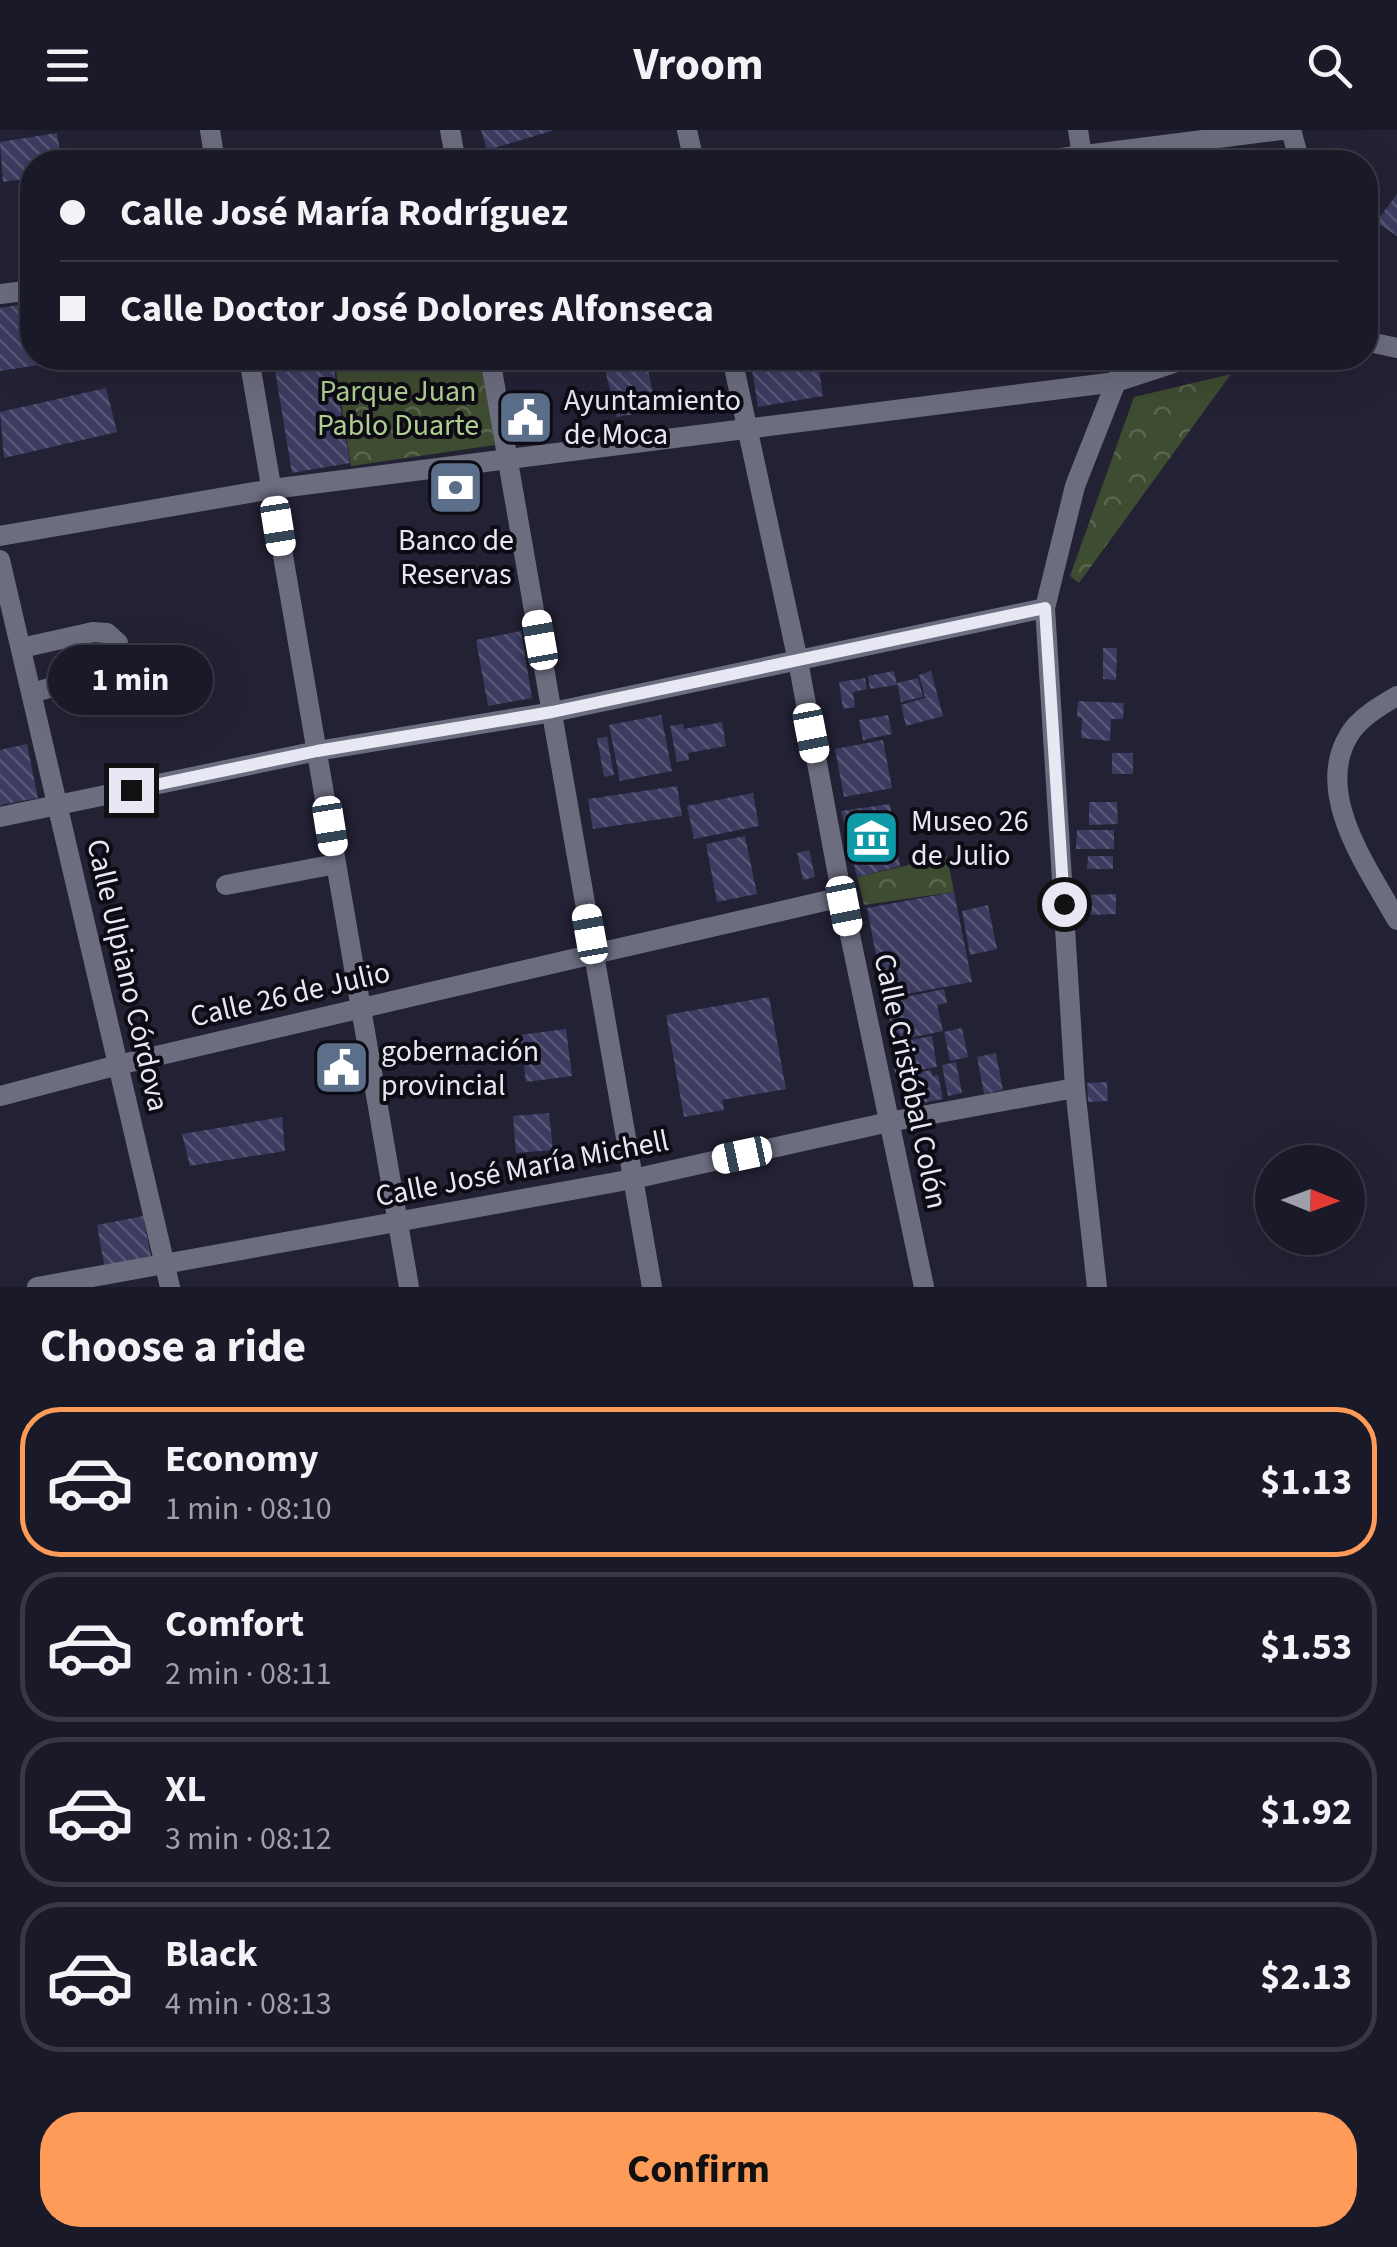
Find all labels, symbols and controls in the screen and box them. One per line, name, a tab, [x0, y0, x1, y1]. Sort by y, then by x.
text: Vroom	[633, 33, 764, 97]
icon: menu	[40, 38, 95, 93]
icon: search	[1302, 38, 1357, 93]
text: Calle José María Rodríguez	[120, 186, 568, 240]
text: Calle Doctor José Dolores Alfonseca	[120, 282, 714, 336]
park label: Parque Juan Pablo Duarte	[317, 370, 479, 447]
place label: Ayuntamiento de Moca	[564, 379, 741, 456]
public building icon: Ayuntamiento de Moca	[495, 387, 555, 447]
bank icon: Banco de Reservas	[426, 457, 486, 517]
car	[258, 494, 298, 558]
place label: Banco de Reservas	[398, 519, 514, 596]
car	[520, 608, 560, 672]
callout: 1 min	[48, 645, 214, 715]
text: 1 min	[92, 657, 169, 703]
car	[791, 701, 831, 765]
route end	[109, 768, 154, 813]
car	[310, 794, 350, 858]
place label: Museo 26 de Julio	[911, 800, 1029, 877]
museum icon: Museo 26 de Julio	[842, 808, 902, 868]
street label: Calle Ulpiano Córdova	[75, 835, 180, 1115]
car	[824, 874, 864, 938]
route start	[1042, 882, 1087, 927]
car	[570, 902, 610, 966]
street label: Calle Cristóbal Colón	[862, 949, 959, 1213]
street label: Calle 26 de Julio	[186, 951, 394, 1038]
place label: gobernación provincial	[381, 1030, 539, 1107]
public building icon: gobernación provincial	[312, 1038, 372, 1098]
street label: Calle José María Michell	[372, 1119, 672, 1218]
car	[710, 1134, 774, 1176]
north arrow	[1255, 1145, 1365, 1255]
map controls	[1255, 1145, 1365, 1255]
text: Choose a ride	[40, 1315, 306, 1379]
text: Economy	[165, 1432, 318, 1486]
icon: car	[45, 1437, 135, 1527]
text: $1.13	[1260, 1455, 1352, 1509]
text: 1 min · 08:10	[165, 1486, 332, 1532]
text: Comfort	[165, 1597, 304, 1651]
icon: car	[45, 1602, 135, 1692]
text: $1.53	[1260, 1620, 1352, 1674]
text: 2 min · 08:11	[165, 1651, 332, 1697]
text: XL	[165, 1762, 206, 1816]
icon: car	[45, 1767, 135, 1857]
text: $1.92	[1260, 1785, 1352, 1839]
text: 3 min · 08:12	[165, 1816, 332, 1862]
text: Black	[165, 1927, 258, 1981]
icon: car	[45, 1932, 135, 2022]
text: $2.13	[1260, 1950, 1352, 2004]
text: 4 min · 08:13	[165, 1981, 332, 2027]
button: Confirm	[40, 2112, 1357, 2227]

